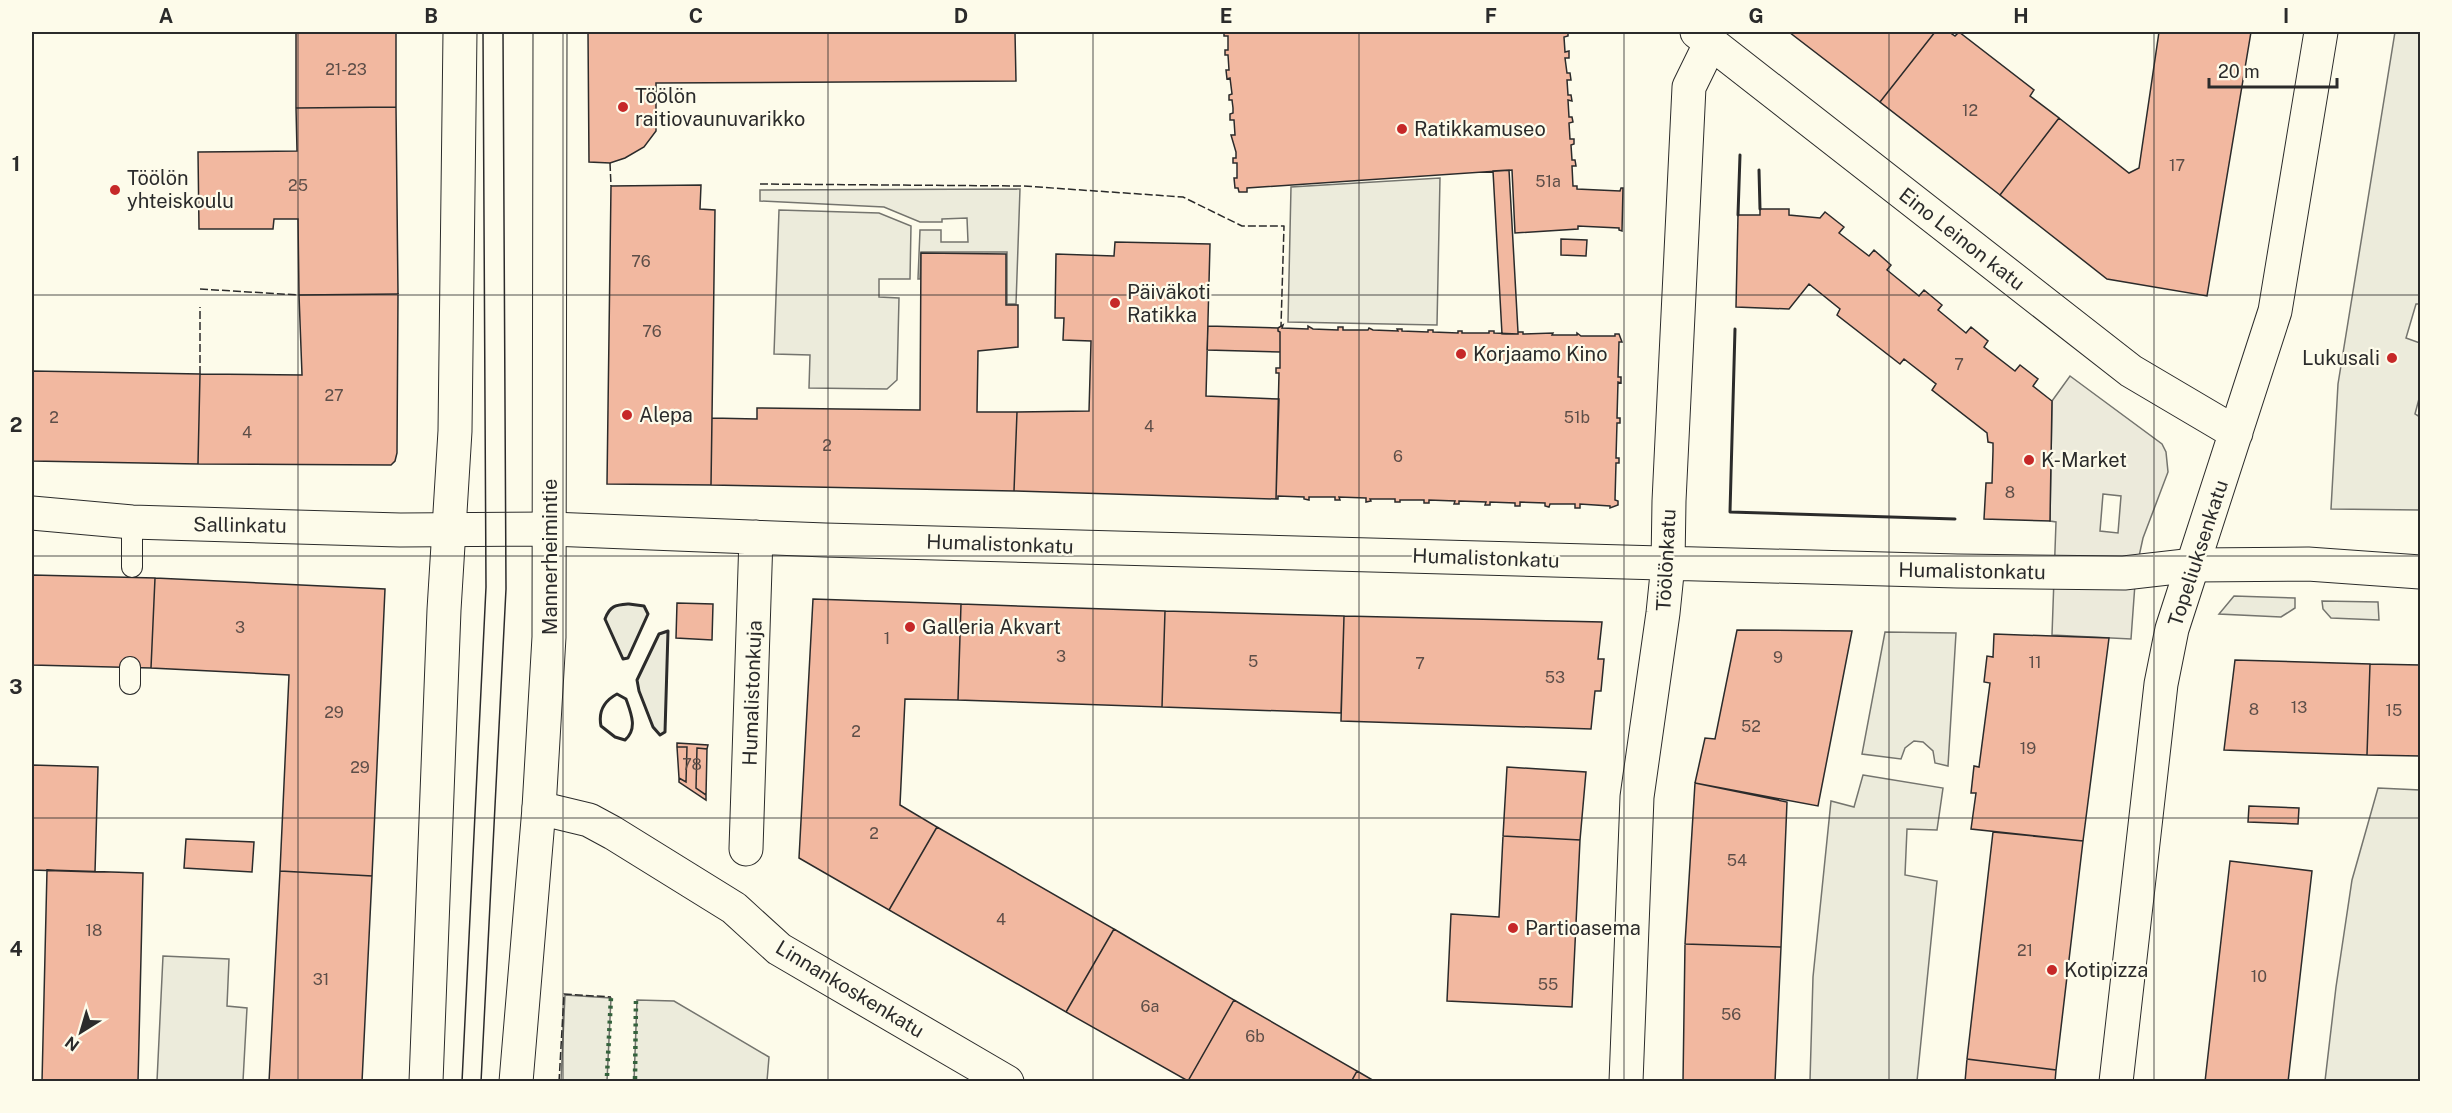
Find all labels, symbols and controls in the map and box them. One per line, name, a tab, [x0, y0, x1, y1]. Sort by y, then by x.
text: A	[159, 4, 173, 28]
text: B	[424, 4, 438, 28]
text: C	[689, 4, 703, 28]
text: D	[954, 4, 968, 28]
text: E	[1220, 4, 1232, 28]
text: F	[1485, 4, 1497, 28]
text: G	[1748, 4, 1764, 28]
text: H	[2013, 4, 2029, 28]
text: I	[2283, 4, 2289, 28]
scale bar	[2209, 51, 2336, 89]
house number: 21-23	[325, 60, 367, 79]
text: 20 m	[2218, 61, 2260, 82]
place label: Töölön raitiovaunuvarikko	[635, 84, 805, 131]
marker: Töölön raitiovaunuvarikko	[616, 100, 630, 114]
house number: 12	[1962, 101, 1978, 120]
place label: Ratikkamuseo	[1414, 117, 1546, 141]
marker: Ratikkamuseo	[1395, 122, 1409, 136]
text: 1	[12, 152, 20, 176]
house number: 17	[2169, 156, 2185, 175]
place label: Töölön yhteiskoulu	[127, 166, 234, 213]
house number: 51a	[1535, 172, 1561, 191]
house number: 25	[288, 176, 308, 195]
marker: Töölön yhteiskoulu	[108, 183, 122, 197]
street label: Eino Leinon katu	[1895, 183, 2029, 295]
house number: 76	[631, 252, 651, 271]
place label: Päiväkoti Ratikka	[1127, 280, 1211, 327]
marker: Päiväkoti Ratikka	[1108, 296, 1122, 310]
house number: 76	[642, 322, 662, 341]
place label: Korjaamo Kino	[1473, 342, 1607, 366]
place label: Lukusali	[2302, 346, 2380, 370]
marker: Korjaamo Kino	[1454, 347, 1468, 361]
marker: Lukusali	[2385, 351, 2399, 365]
house number: 7	[1954, 355, 1964, 374]
house number: 27	[324, 386, 344, 405]
place label: Alepa	[639, 403, 693, 427]
house number: 2	[49, 408, 59, 427]
marker: Alepa	[620, 408, 634, 422]
house number: 51b	[1564, 408, 1590, 427]
text: 2	[10, 413, 22, 437]
house number: 4	[1144, 417, 1154, 436]
house number: 4	[242, 423, 252, 442]
house number: 2	[822, 436, 832, 455]
house number: 6	[1393, 447, 1403, 466]
place label: K-Market	[2041, 448, 2127, 472]
marker: K-Market	[2022, 453, 2036, 467]
street label: Topeliuksenkatu	[2163, 477, 2233, 629]
street label: Mannerheimintie	[538, 479, 562, 635]
house number: 8	[2005, 483, 2015, 502]
street label: Töölönkatu	[1651, 508, 1681, 612]
street label: Sallinkatu	[193, 512, 287, 538]
street label: Humalistonkatu	[926, 529, 1074, 559]
street label: Humalistonkatu	[1412, 543, 1560, 573]
street label: Humalistonkatu	[1898, 558, 2046, 584]
place label: Galleria Akvart	[922, 615, 1061, 639]
house number: 3	[235, 618, 245, 637]
street label: Humalistonkuja	[737, 620, 767, 766]
marker: Galleria Akvart	[903, 620, 917, 634]
house number: 1	[884, 629, 890, 648]
house number: 3	[1056, 647, 1066, 666]
house number: 9	[1773, 648, 1783, 667]
house number: 5	[1248, 652, 1258, 671]
house number: 11	[2028, 653, 2042, 672]
house number: 7	[1415, 654, 1425, 673]
house number: 53	[1545, 668, 1565, 687]
text: 3	[9, 675, 23, 699]
house number: 13	[2291, 698, 2307, 717]
house number: 8	[2249, 700, 2259, 719]
house number: 15	[2386, 701, 2402, 720]
house number: 29	[324, 703, 344, 722]
house number: 52	[1741, 717, 1761, 736]
house number: 2	[851, 722, 861, 741]
house number: 19	[2020, 739, 2036, 758]
house number: 78	[682, 755, 702, 774]
house number: 29	[350, 758, 370, 777]
house number: 2	[869, 824, 879, 843]
house number: 54	[1727, 851, 1747, 870]
house number: 4	[996, 910, 1006, 929]
place label: Partioasema	[1525, 916, 1641, 940]
house number: 18	[86, 921, 102, 940]
marker: Partioasema	[1506, 921, 1520, 935]
street label: Linnankoskenkatu	[771, 935, 929, 1043]
text: 4	[9, 937, 23, 961]
house number: 21	[2017, 941, 2033, 960]
place label: Kotipizza	[2064, 958, 2148, 982]
marker: Kotipizza	[2045, 963, 2059, 977]
house number: 10	[2251, 967, 2267, 986]
house number: 31	[313, 970, 329, 989]
house number: 55	[1538, 975, 1558, 994]
house number: 6a	[1141, 997, 1159, 1016]
north arrow	[51, 1002, 111, 1062]
house number: 56	[1721, 1005, 1741, 1024]
house number: 6b	[1245, 1027, 1265, 1046]
text: N	[62, 1032, 83, 1055]

